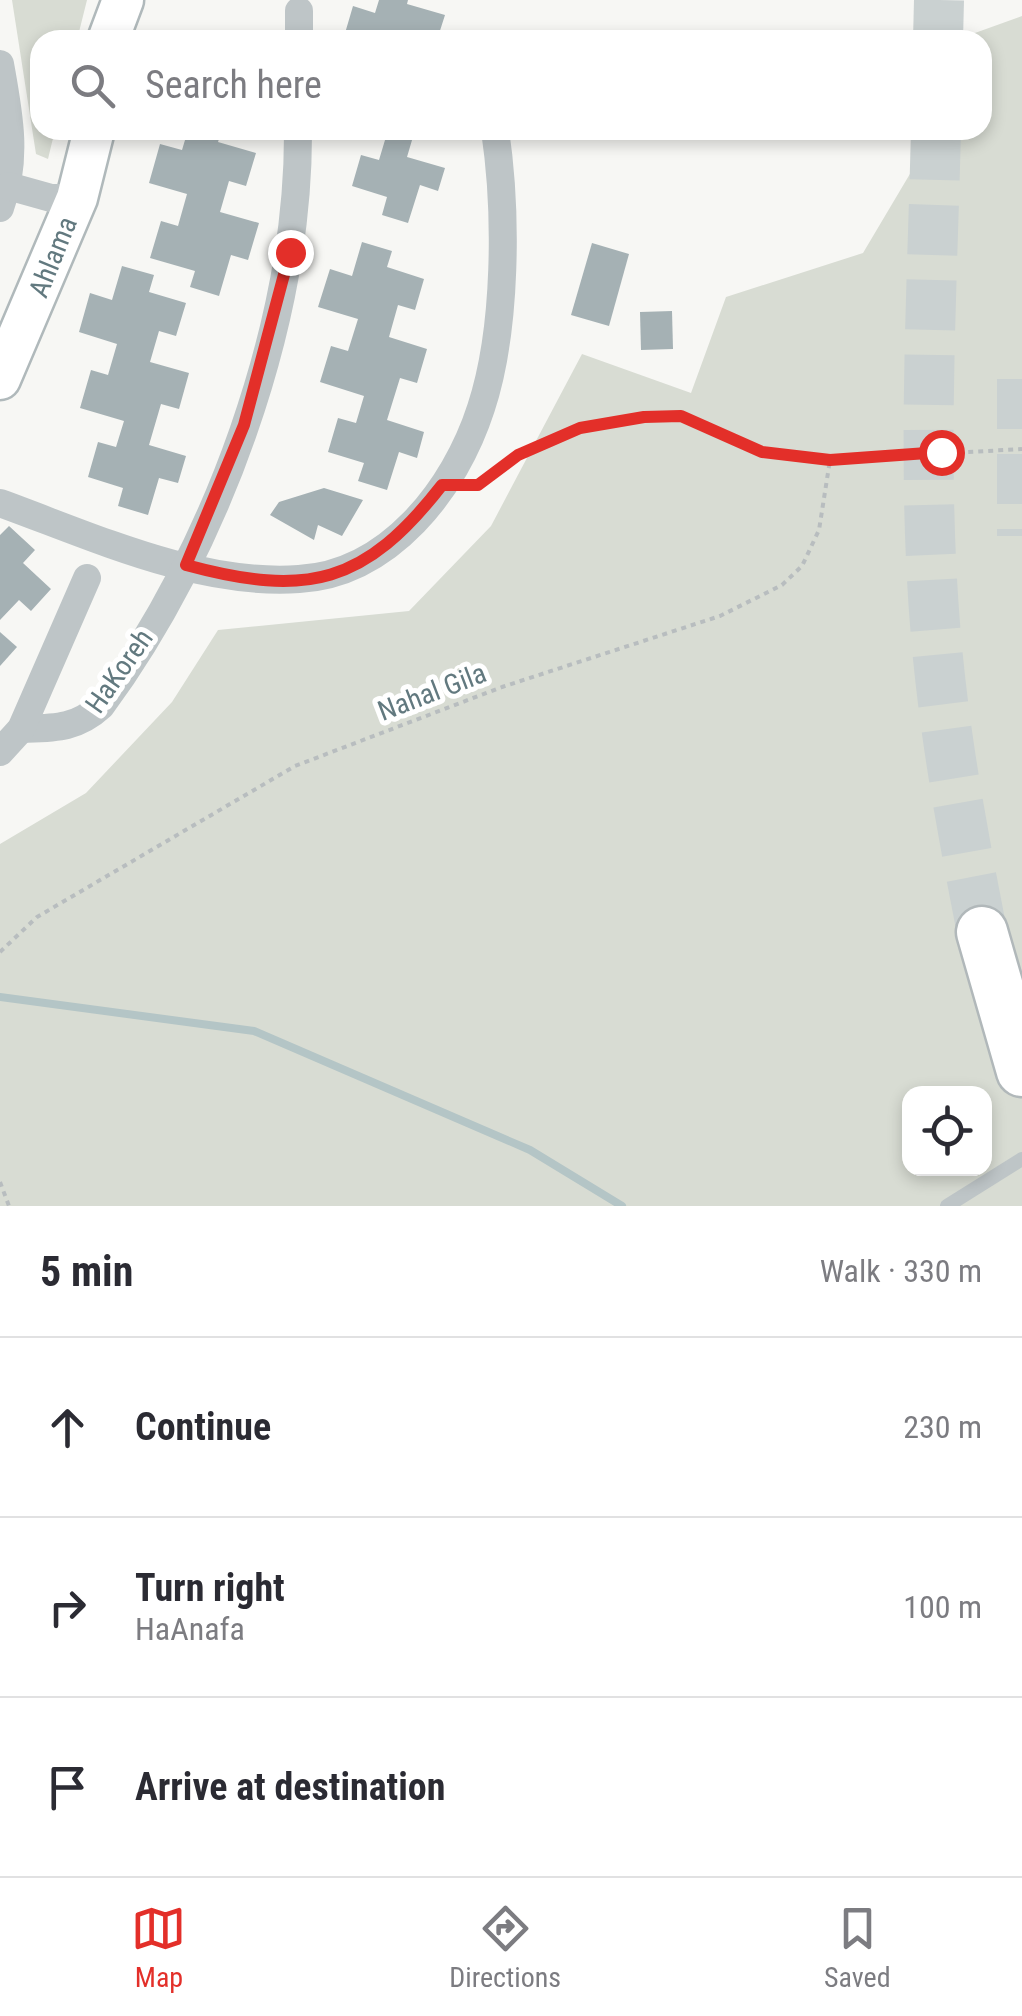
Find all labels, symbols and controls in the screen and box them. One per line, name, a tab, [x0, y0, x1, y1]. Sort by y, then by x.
search box	[30, 30, 992, 140]
icon: search	[65, 58, 120, 113]
text: Search here	[145, 63, 322, 107]
street label: Ahlama	[22, 212, 84, 302]
route end	[268, 230, 314, 276]
route start	[919, 430, 965, 476]
street label: HaKoreh	[78, 623, 160, 719]
street label: Nahal Gila	[373, 656, 491, 728]
map controls	[902, 1086, 992, 1176]
button: locate	[902, 1086, 992, 1176]
text: 5 min	[40, 1247, 133, 1296]
text: Walk · 330 m	[820, 1252, 982, 1290]
icon: ahead	[40, 1400, 95, 1455]
text: Continue	[135, 1405, 271, 1449]
text: 230 m	[903, 1408, 982, 1446]
text: Turn right	[135, 1566, 285, 1610]
icon: right	[40, 1580, 95, 1635]
text: 100 m	[903, 1588, 982, 1626]
text: HaAnafa	[135, 1610, 245, 1648]
icon: arrive	[40, 1760, 95, 1815]
text: Arrive at destination	[135, 1765, 445, 1809]
tab: Map	[131, 1901, 186, 1994]
tab: Directions	[449, 1901, 561, 1994]
tab: Saved	[824, 1901, 891, 1994]

